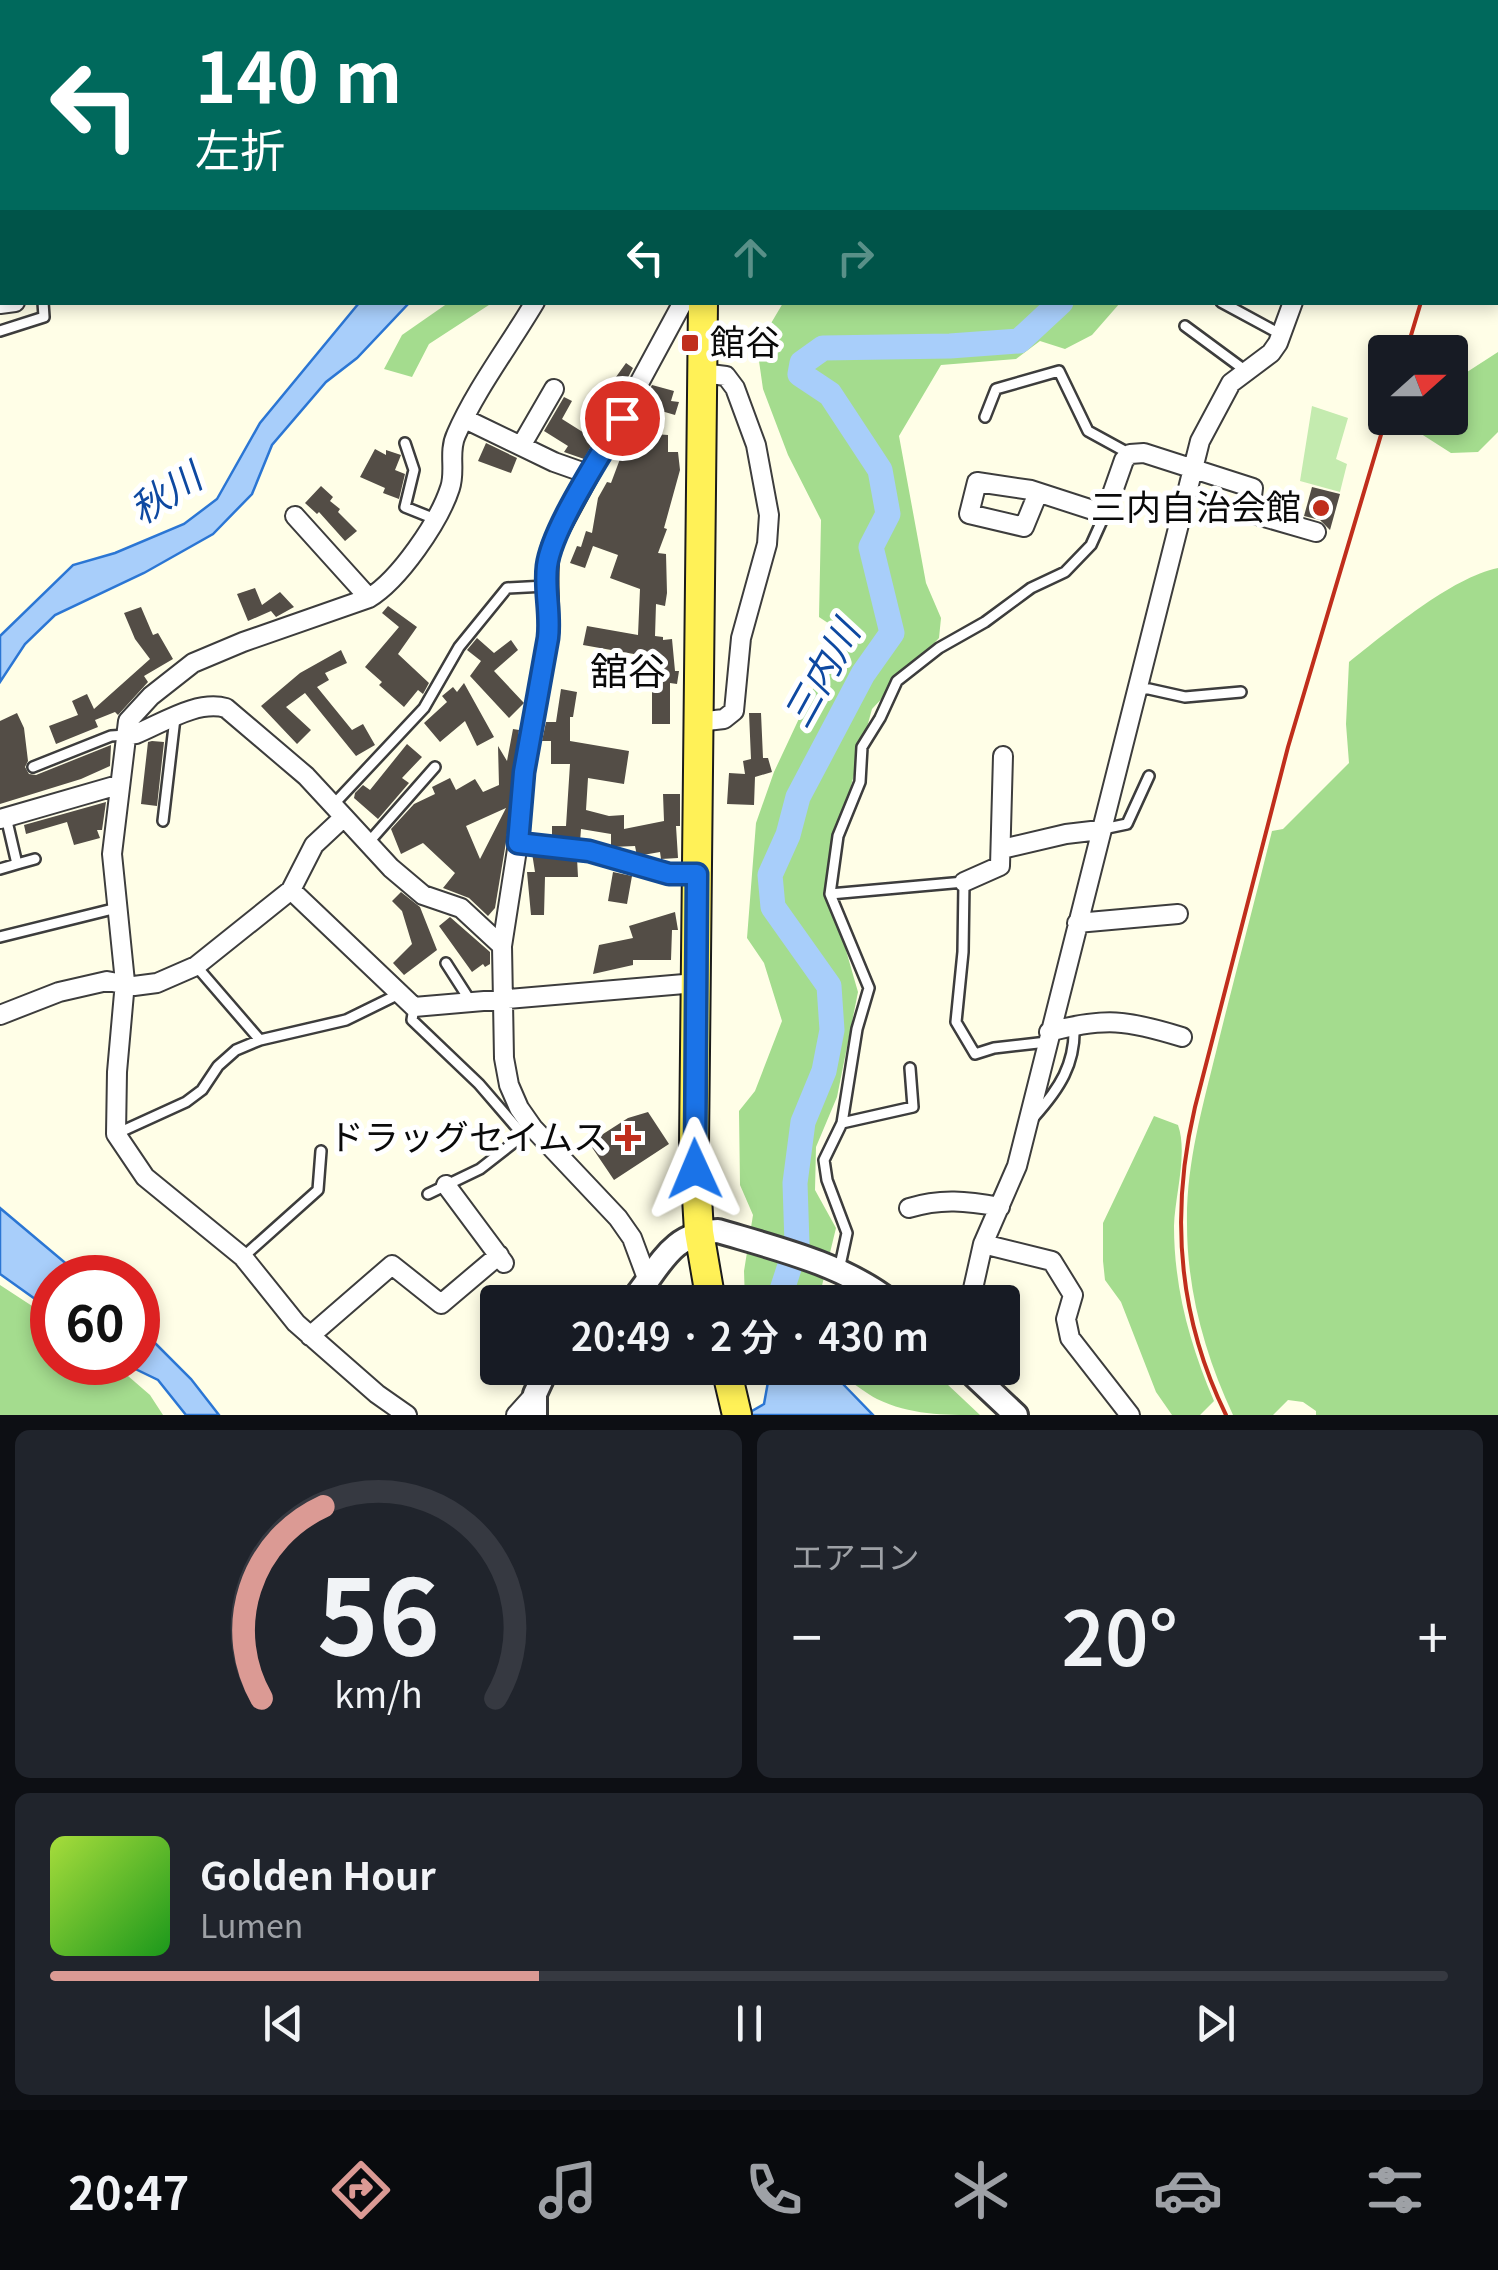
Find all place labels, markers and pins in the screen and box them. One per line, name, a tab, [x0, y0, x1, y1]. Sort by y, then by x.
place label: 館谷	[710, 314, 780, 365]
marker: 館谷	[679, 332, 701, 354]
pin	[580, 376, 665, 461]
place label: 三内自治会館	[1091, 479, 1301, 530]
marker: 三内自治会館	[1310, 497, 1332, 519]
place label: ドラッグセイムス	[329, 1109, 608, 1160]
marker: ドラッグセイムス	[617, 1127, 639, 1149]

